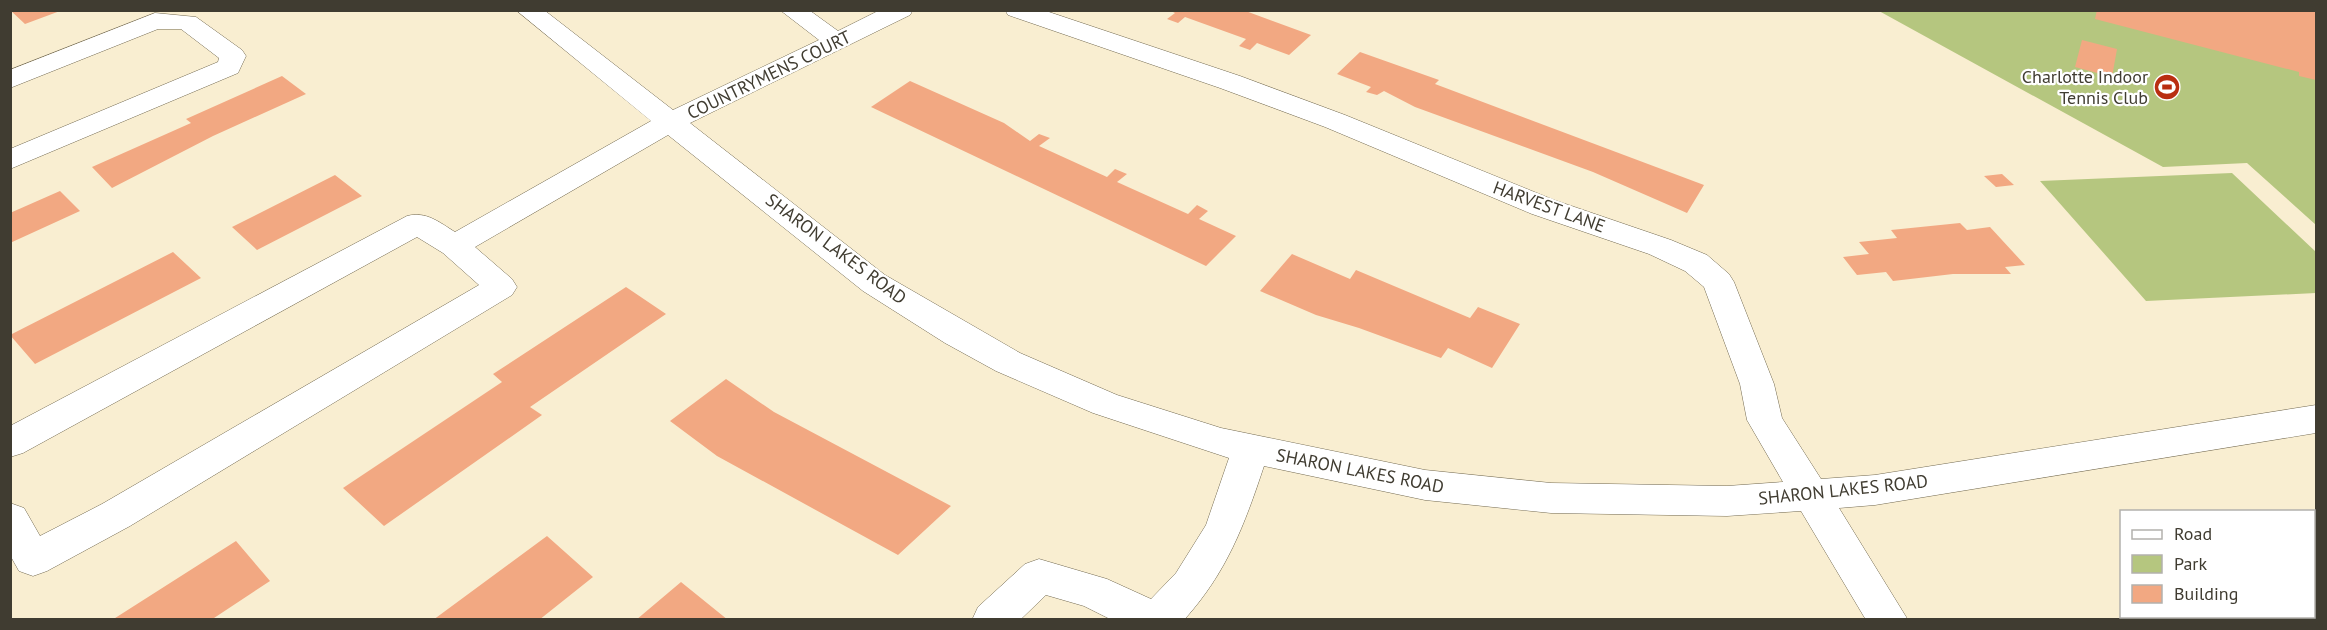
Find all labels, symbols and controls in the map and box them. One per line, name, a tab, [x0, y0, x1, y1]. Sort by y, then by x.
street label: COUNTRYMENS COURT	[683, 25, 854, 124]
place label: Charlotte Indoor Tennis Club	[2022, 65, 2148, 109]
sports icon: Charlotte Indoor Tennis Club	[2152, 72, 2182, 102]
street label: HARVEST LANE	[1490, 176, 1608, 237]
street label: SHARON LAKES ROAD	[761, 188, 911, 309]
street label: SHARON LAKES ROAD	[1274, 443, 1446, 498]
street label: SHARON LAKES ROAD	[1757, 469, 1929, 510]
legend	[2120, 510, 2315, 618]
text: Road	[2174, 522, 2212, 545]
text: Park	[2174, 552, 2207, 575]
text: Building	[2174, 582, 2238, 605]

